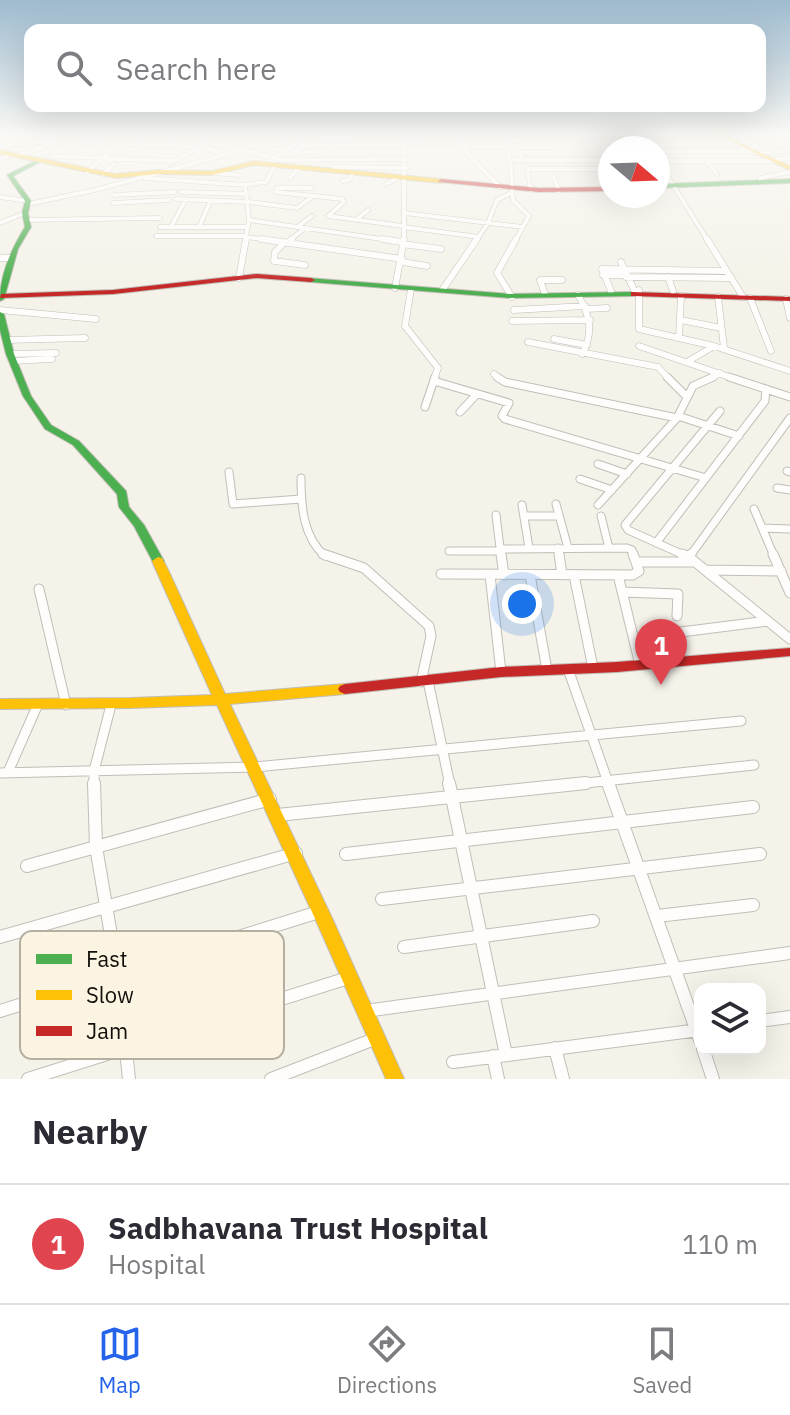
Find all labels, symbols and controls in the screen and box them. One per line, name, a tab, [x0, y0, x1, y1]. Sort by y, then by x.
search box	[24, 24, 766, 112]
icon: search	[52, 46, 96, 90]
text: Search here	[116, 49, 277, 88]
north arrow	[598, 136, 670, 208]
your location	[502, 584, 542, 624]
pin: 1	[635, 619, 687, 685]
legend	[20, 931, 284, 1059]
text: Fast	[86, 944, 127, 973]
text: Slow	[86, 980, 134, 1009]
map controls	[694, 983, 766, 1055]
button: layers	[694, 983, 766, 1055]
text: Jam	[86, 1016, 128, 1045]
text: Nearby	[32, 1109, 147, 1153]
text: Sadbhavana Trust Hospital	[108, 1208, 488, 1247]
text: 1	[50, 1227, 66, 1261]
text: 110 m	[682, 1227, 758, 1261]
text: Hospital	[108, 1247, 205, 1281]
tab: Map	[98, 1322, 142, 1399]
tab: Directions	[337, 1322, 437, 1399]
tab: Saved	[632, 1322, 692, 1399]

